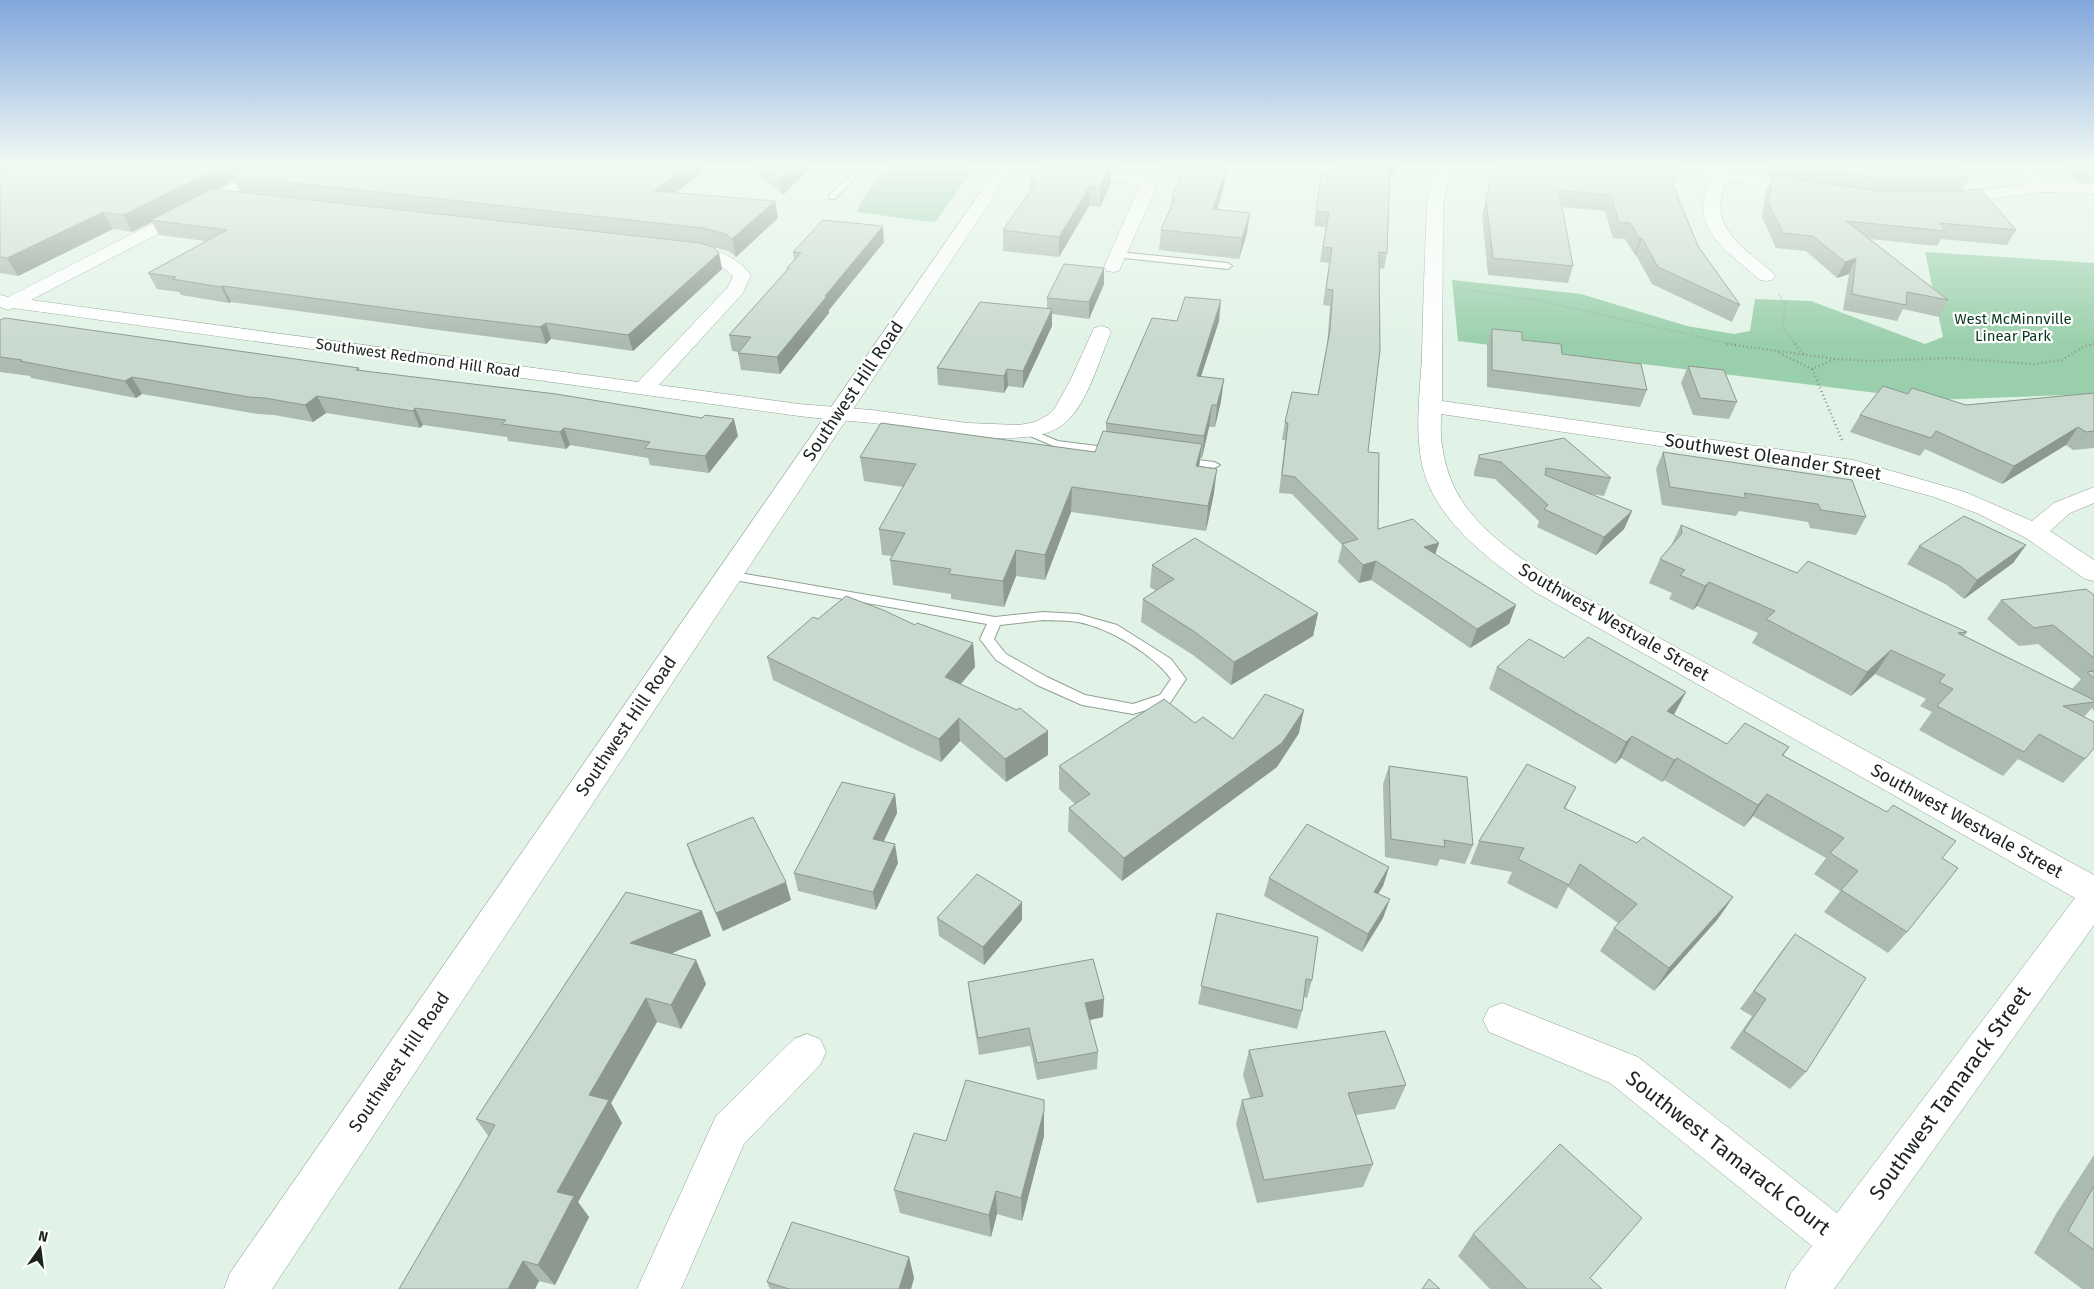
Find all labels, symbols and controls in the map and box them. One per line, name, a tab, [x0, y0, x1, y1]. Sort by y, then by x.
park label: West McMinnville Linear Park	[1954, 310, 2072, 345]
street label: Southwest Hill Road	[798, 317, 908, 465]
street label: Southwest Redmond Hill Road	[315, 335, 521, 381]
street label: Southwest Oleander Street	[1663, 429, 1883, 485]
street label: Southwest Westvale Street	[1515, 558, 1714, 686]
street label: Southwest Hill Road	[571, 652, 681, 800]
street label: Southwest Westvale Street	[1867, 759, 2067, 883]
street label: Southwest Tamarack Street	[1864, 981, 2037, 1205]
street label: Southwest Hill Road	[344, 988, 454, 1136]
street label: Southwest Tamarack Court	[1620, 1065, 1836, 1241]
north arrow	[15, 1224, 65, 1274]
text: N	[36, 1227, 50, 1246]

